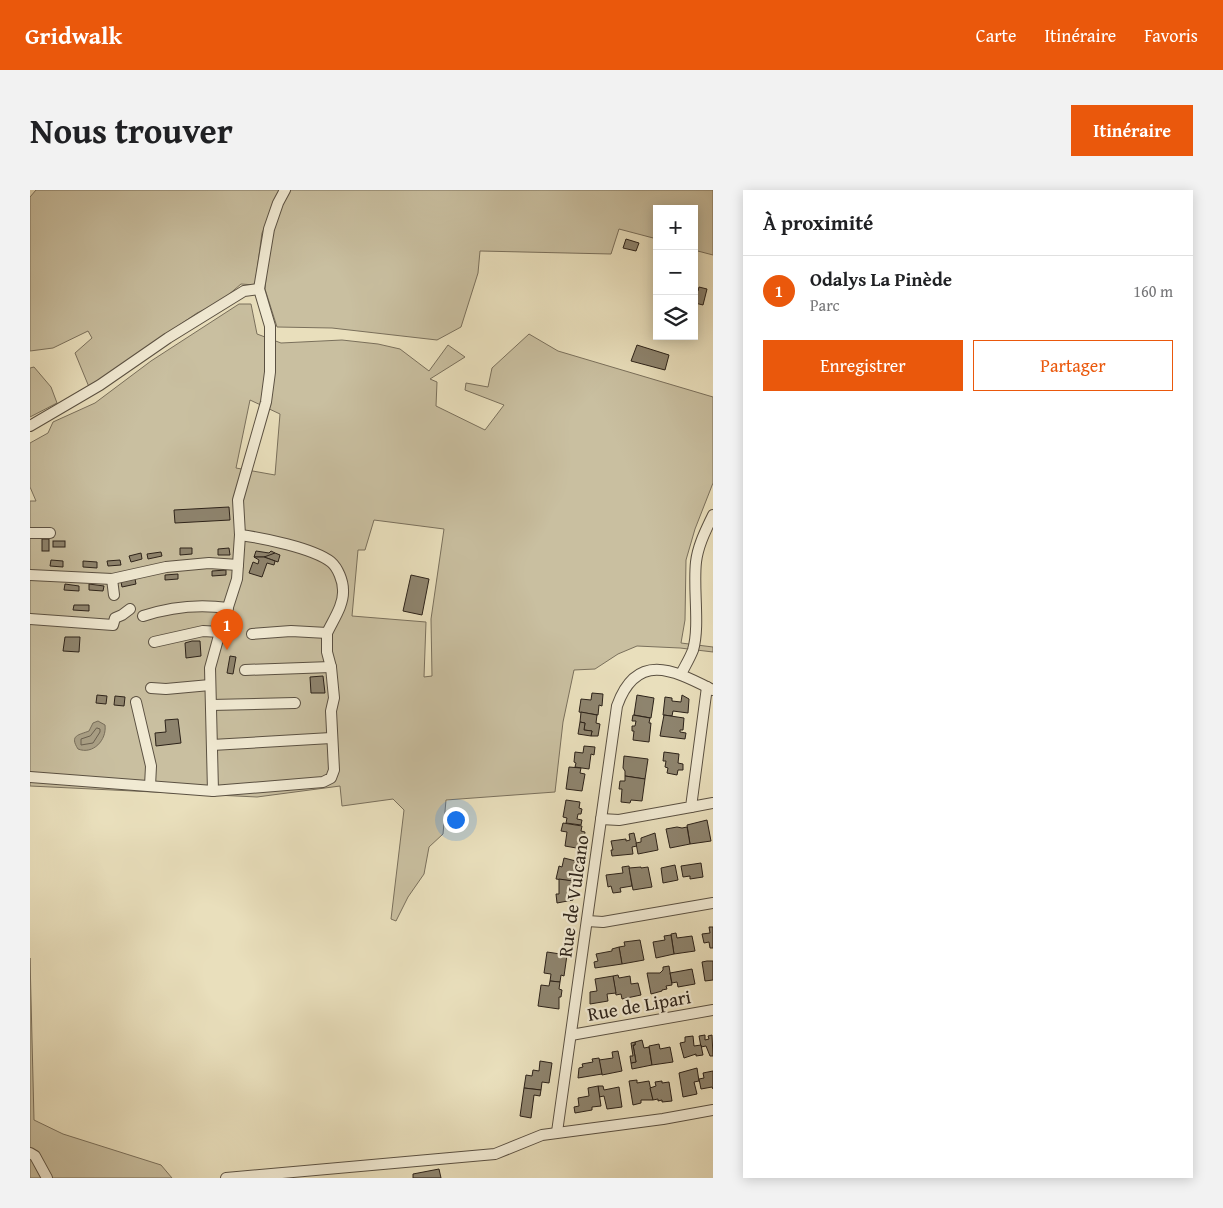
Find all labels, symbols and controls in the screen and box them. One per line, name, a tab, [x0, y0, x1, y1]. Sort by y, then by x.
text: Gridwalk	[25, 18, 122, 53]
text: Carte	[976, 22, 1016, 49]
text: Itinéraire	[1044, 22, 1116, 49]
text: Favoris	[1144, 22, 1198, 49]
text: Nous trouver	[30, 105, 233, 156]
button: Itinéraire	[1071, 105, 1193, 156]
map controls	[653, 205, 698, 340]
button: +	[653, 205, 698, 250]
text: À proximité	[763, 207, 873, 238]
button: −	[653, 250, 698, 295]
text: Odalys La Pinède	[810, 265, 952, 293]
text: 1	[775, 279, 783, 303]
text: 160 m	[1133, 279, 1173, 303]
text: Parc	[810, 293, 840, 317]
button: layers	[653, 295, 698, 340]
button: Enregistrer	[763, 340, 963, 391]
button: Partager	[973, 340, 1173, 391]
pin: 1	[211, 609, 243, 650]
your location	[443, 807, 469, 833]
street label: Rue de Vulcano	[551, 833, 595, 959]
street label: Rue de Lipari	[585, 982, 693, 1028]

